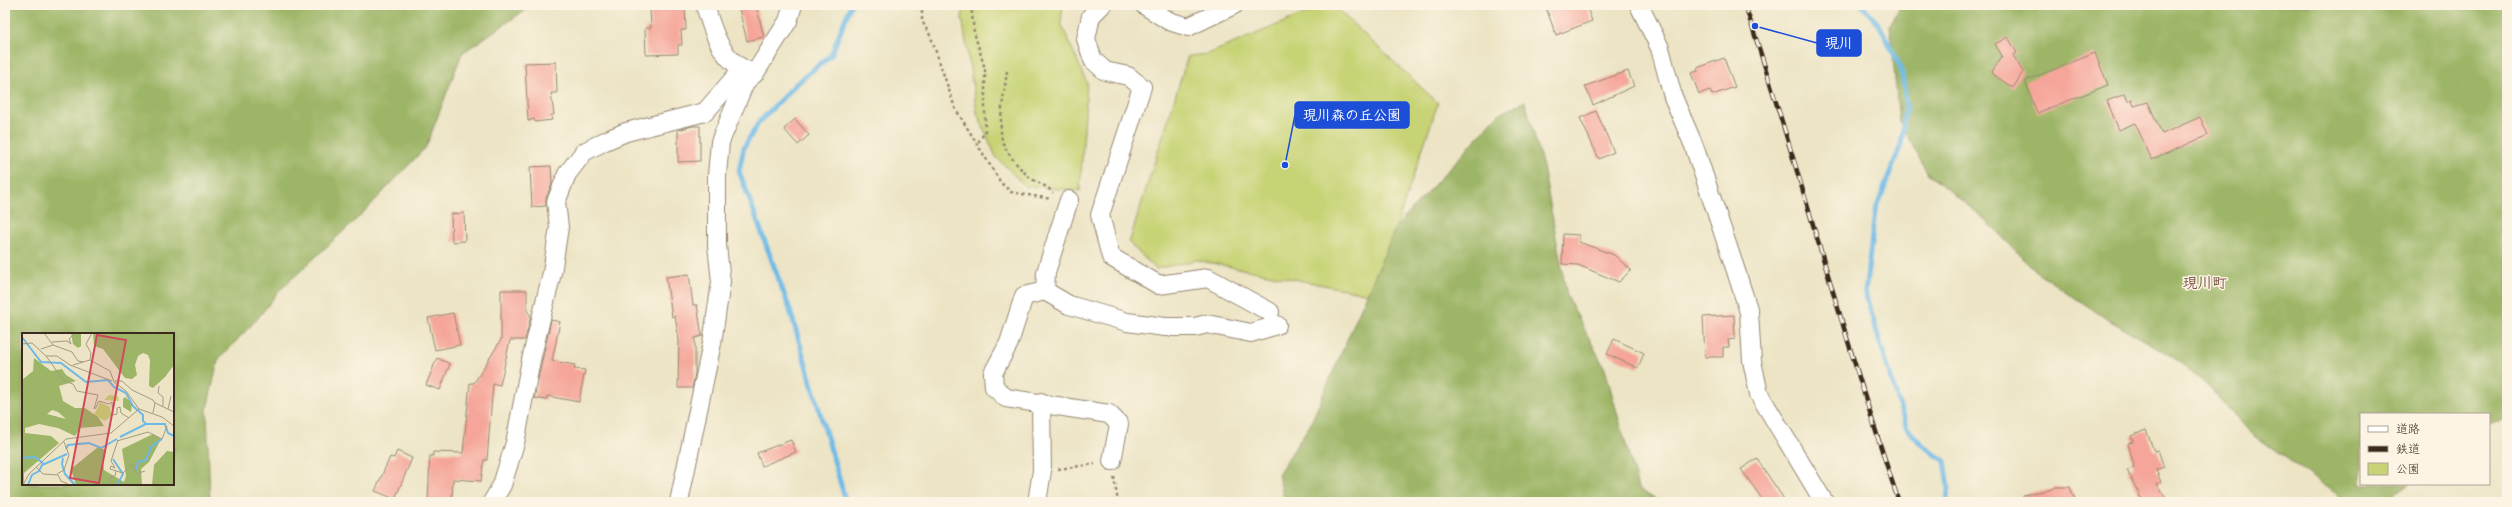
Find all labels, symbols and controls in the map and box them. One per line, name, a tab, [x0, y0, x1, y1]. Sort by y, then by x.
callout: 現川	[1817, 30, 1861, 56]
text: 現川	[1825, 35, 1853, 52]
callout: 現川森の丘公園	[1295, 102, 1409, 128]
text: 現川森の丘公園	[1303, 107, 1401, 124]
district label: 現川町	[2182, 274, 2228, 293]
inset map	[22, 333, 174, 485]
legend	[2360, 413, 2490, 485]
text: 道路	[2396, 422, 2420, 437]
text: 鉄道	[2396, 442, 2420, 457]
text: 公園	[2396, 462, 2420, 477]

